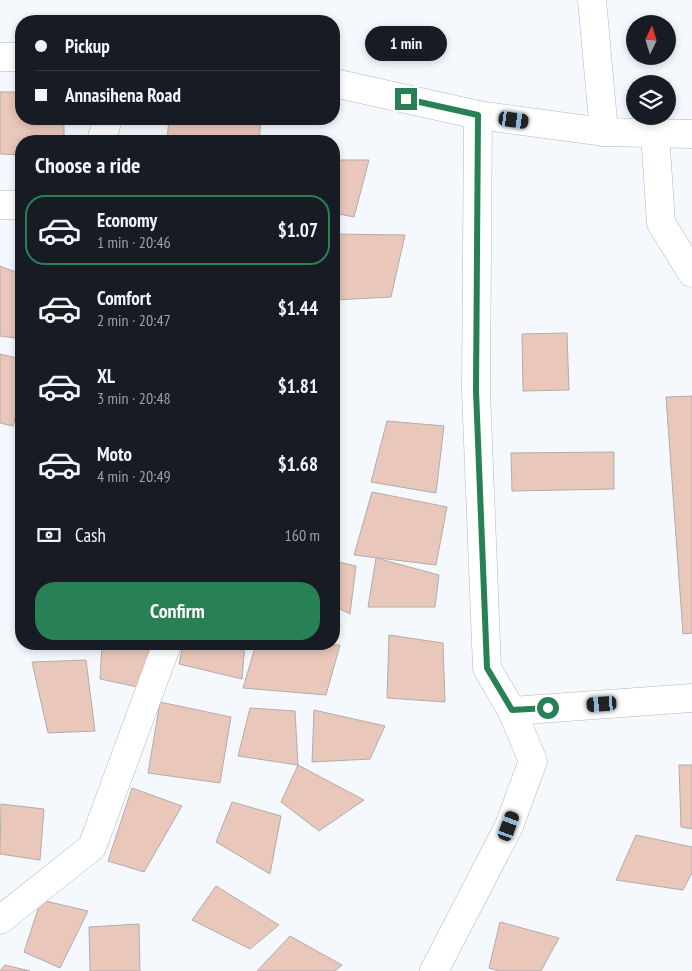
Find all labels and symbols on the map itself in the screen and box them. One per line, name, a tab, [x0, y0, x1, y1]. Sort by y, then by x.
north arrow	[626, 15, 676, 65]
callout: 1 min	[365, 27, 447, 62]
route end	[395, 88, 417, 110]
car	[498, 110, 529, 130]
car	[586, 695, 617, 713]
route start	[537, 697, 559, 719]
car	[496, 809, 521, 843]

